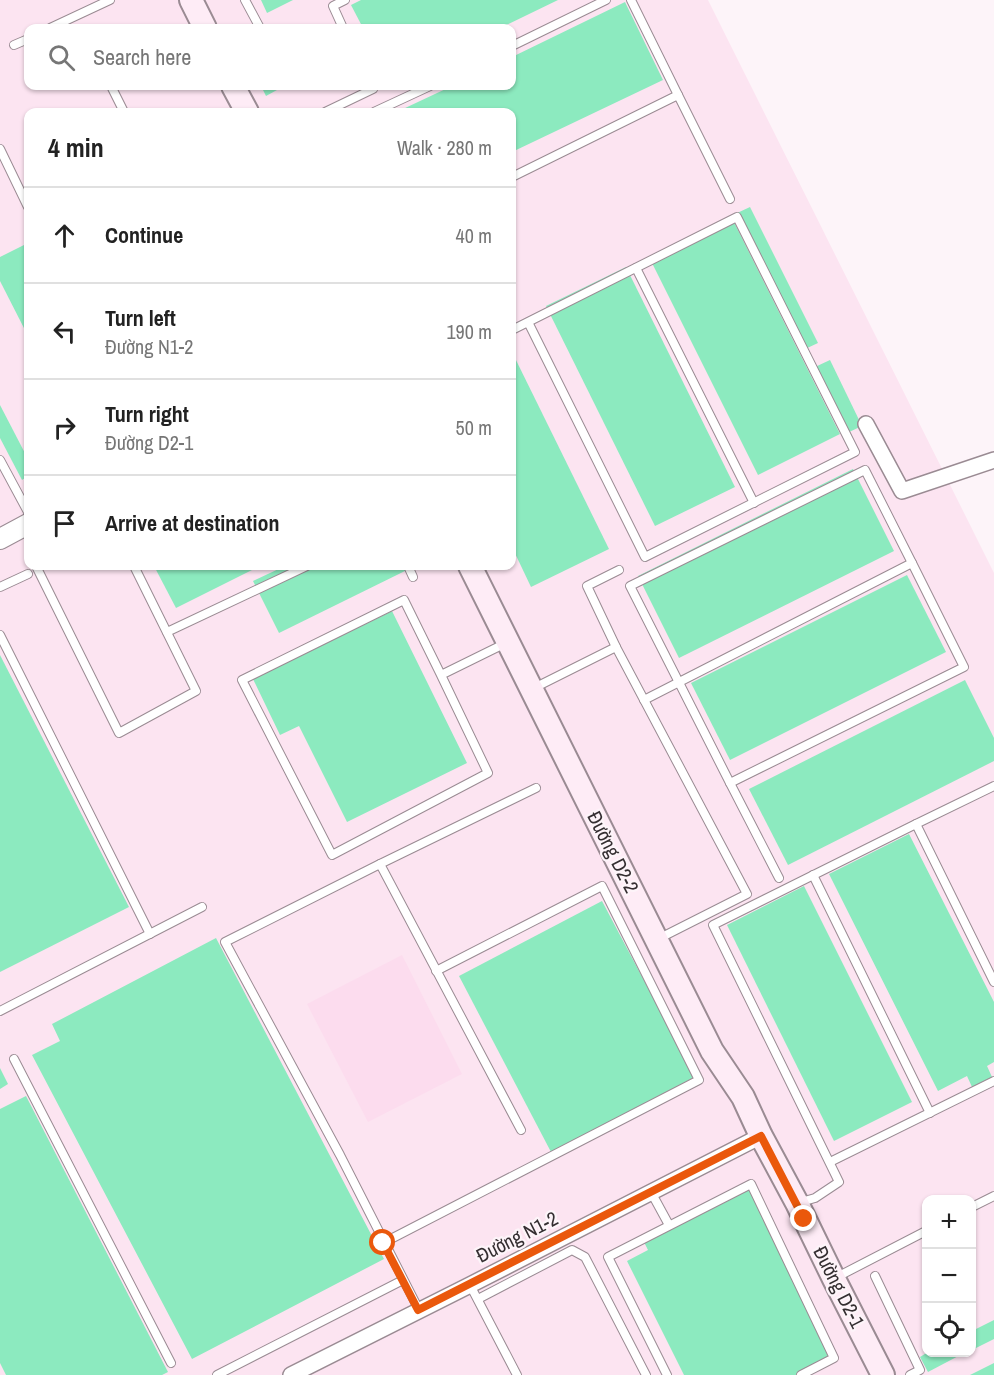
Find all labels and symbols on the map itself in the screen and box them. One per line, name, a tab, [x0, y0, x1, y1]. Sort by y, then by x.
street label: Đường D2-2	[581, 806, 646, 897]
street label: Đường N1-2	[471, 1204, 562, 1269]
route end	[790, 1205, 816, 1231]
route start	[369, 1229, 395, 1255]
street label: Đường D2-1	[807, 1241, 872, 1332]

